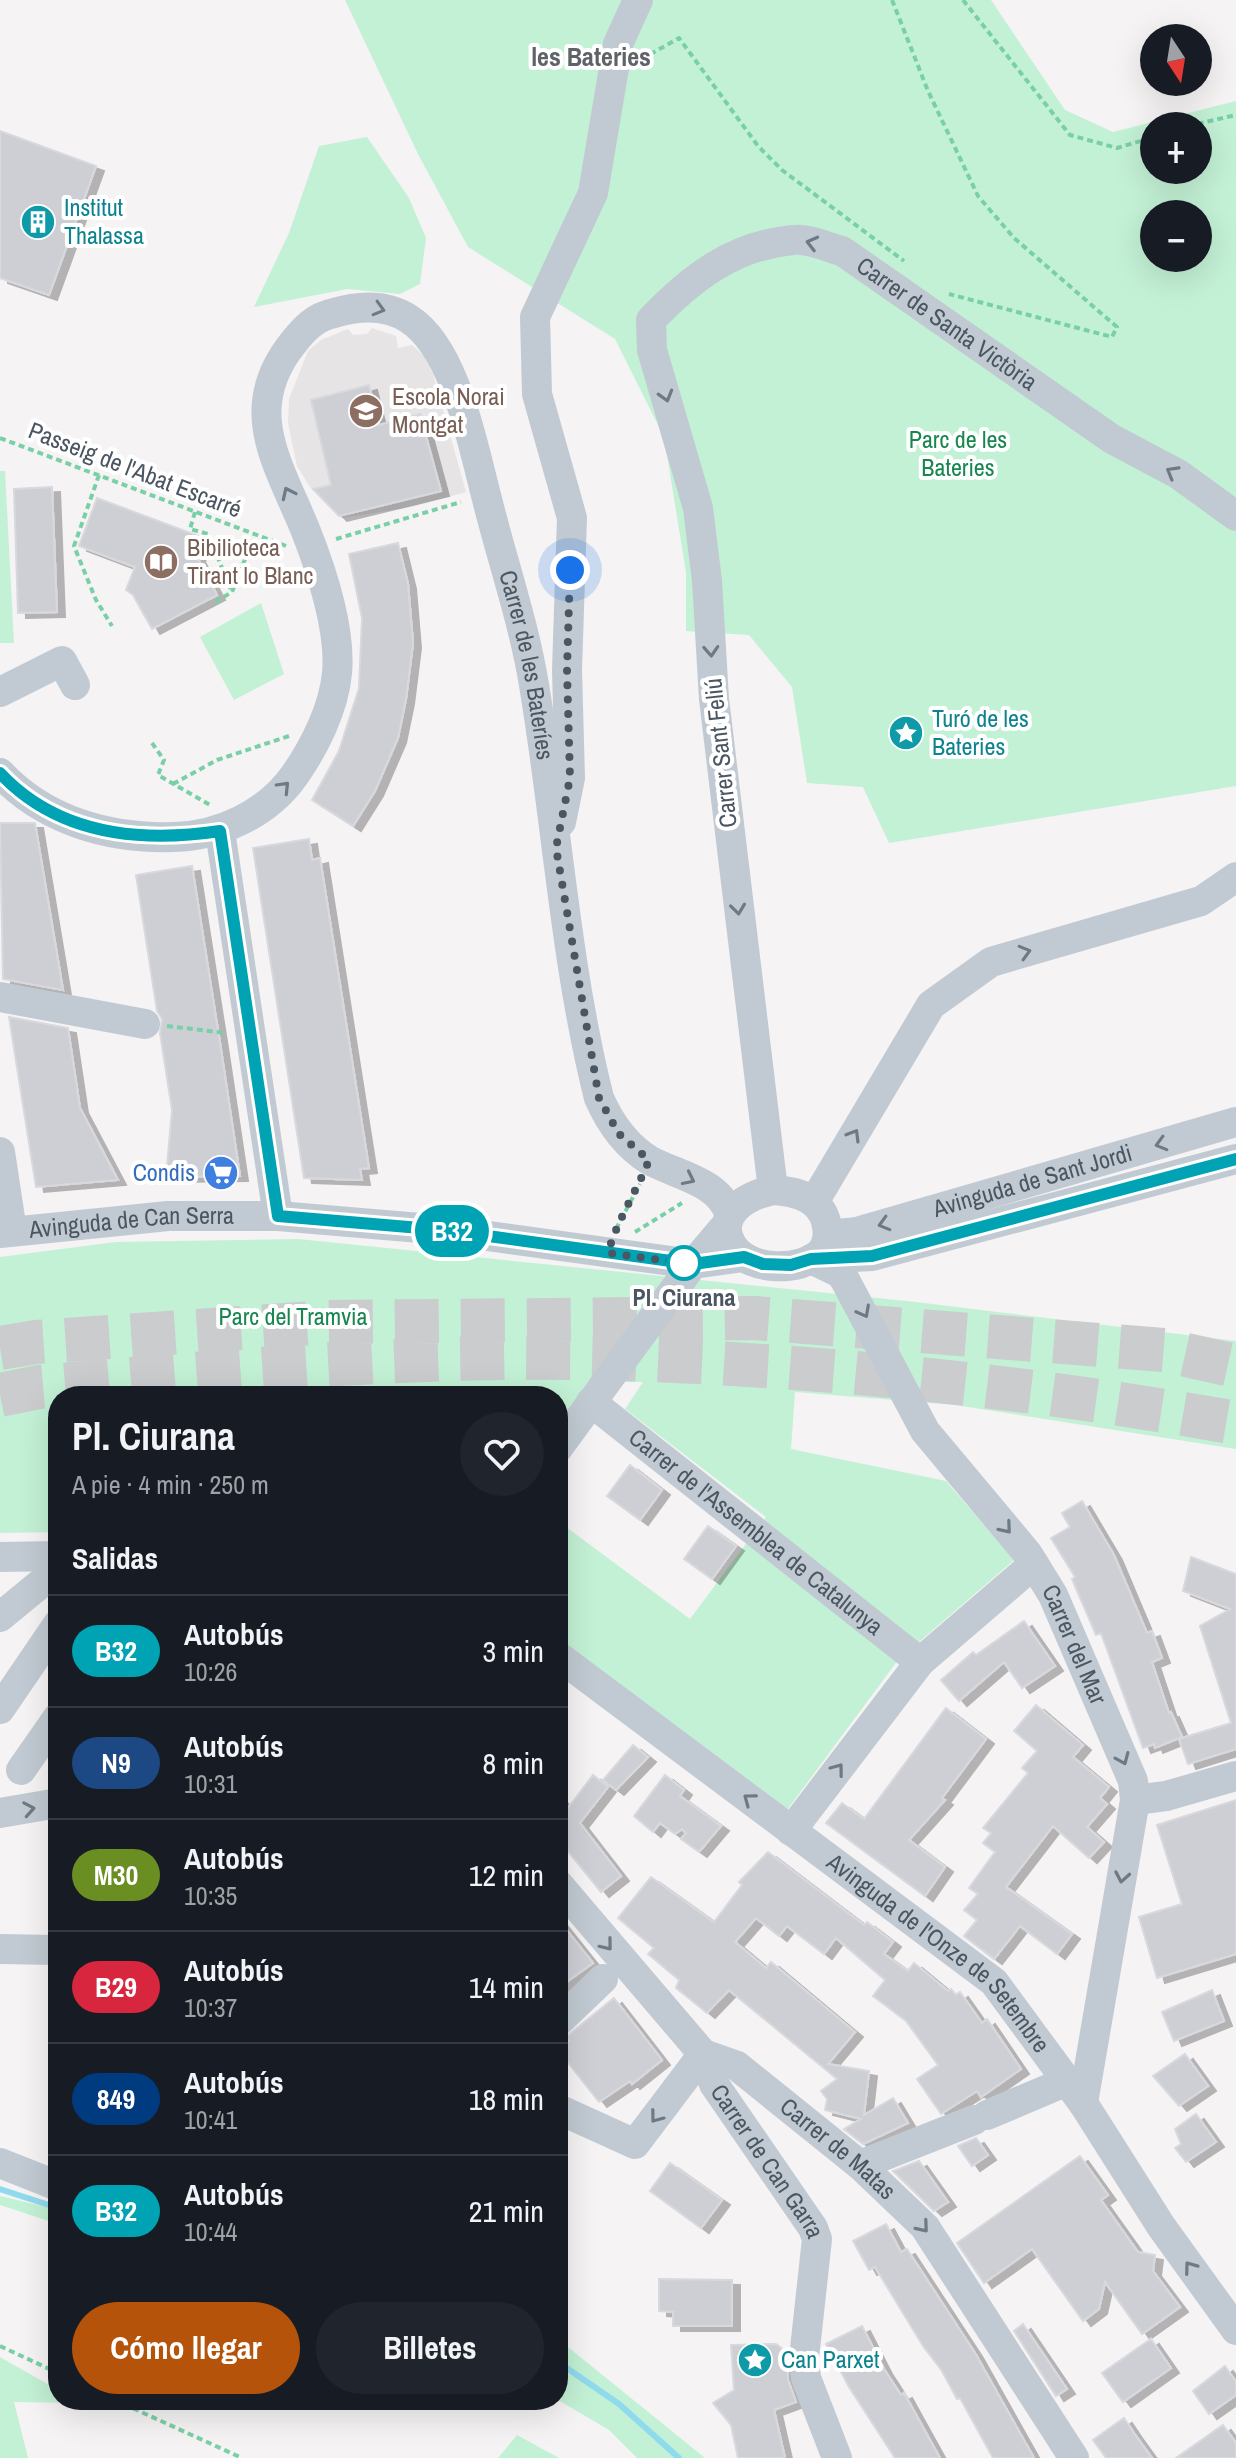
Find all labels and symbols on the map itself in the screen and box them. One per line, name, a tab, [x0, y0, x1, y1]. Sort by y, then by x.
north arrow	[1140, 24, 1212, 96]
district label: les Bateries	[531, 39, 651, 74]
place label: Institut Thalassa	[64, 191, 144, 251]
building icon: Institut Thalassa	[19, 203, 57, 241]
one-way arrow	[806, 236, 820, 253]
street label: Carrer de Santa Victòria	[851, 249, 1044, 397]
one-way arrow	[371, 300, 385, 316]
place label: Escola Norai Montgat	[392, 380, 505, 440]
one-way arrow	[657, 389, 673, 402]
school or university icon: Escola Norai Montgat	[347, 392, 385, 430]
street label: Passeig de l'Abat Escarré	[24, 414, 247, 524]
park label: Parc de les Bateries	[909, 423, 1007, 483]
one-way arrow	[1166, 466, 1181, 482]
one-way arrow	[282, 487, 298, 502]
place label: Bibilioteca Tirant lo Blanc	[187, 531, 314, 591]
library icon: Bibilioteca Tirant lo Blanc	[142, 543, 180, 581]
your location	[550, 550, 590, 590]
street label: Carrer de les Bateríes	[492, 566, 562, 762]
one-way arrow	[702, 645, 719, 658]
street label: Carrer Sant Feliú	[696, 677, 744, 829]
place label: Turó de les Bateries	[932, 702, 1029, 762]
place icon: Turó de les Bateries	[887, 714, 925, 752]
one-way arrow	[274, 782, 289, 796]
one-way arrow	[729, 902, 746, 916]
one-way arrow	[1017, 945, 1031, 962]
one-way arrow	[844, 1129, 860, 1144]
one-way arrow	[1155, 1135, 1169, 1151]
street label: Avinguda de Sant Jordi	[928, 1136, 1135, 1224]
supermarket icon: Condis	[202, 1154, 240, 1192]
place label: Condis	[133, 1156, 195, 1188]
one-way arrow	[680, 1169, 695, 1185]
street label: Avinguda de Can Serra	[26, 1199, 234, 1245]
line badge: B32	[406, 1205, 498, 1257]
one-way arrow	[878, 1215, 892, 1231]
marker: Pl. Ciurana	[667, 1246, 701, 1280]
place label: Pl. Ciurana	[633, 1281, 735, 1313]
park label: Parc del Tramvia	[219, 1300, 367, 1332]
one-way arrow	[854, 1304, 869, 1319]
street label: Carrer de l'Assemblea de Catalunya	[623, 1421, 890, 1642]
one-way arrow	[996, 1519, 1011, 1533]
street label: Carrer del Mar	[1035, 1578, 1115, 1709]
one-way arrow	[1113, 1751, 1129, 1765]
one-way arrow	[829, 1763, 843, 1778]
one-way arrow	[743, 1794, 758, 1808]
one-way arrow	[22, 1801, 36, 1818]
street label: Avinguda de l'Onze de Setembre	[820, 1845, 1058, 2059]
one-way arrow	[1114, 1870, 1131, 1883]
one-way arrow	[597, 1936, 612, 1950]
street label: Carrer de Can Garra	[704, 2077, 832, 2242]
street label: Carrer de Matas	[774, 2090, 903, 2206]
one-way arrow	[651, 2108, 665, 2123]
one-way arrow	[913, 2217, 928, 2232]
one-way arrow	[1185, 2261, 1200, 2275]
place icon: Can Parxet	[736, 2341, 774, 2379]
place label: Can Parxet	[781, 2343, 880, 2375]

